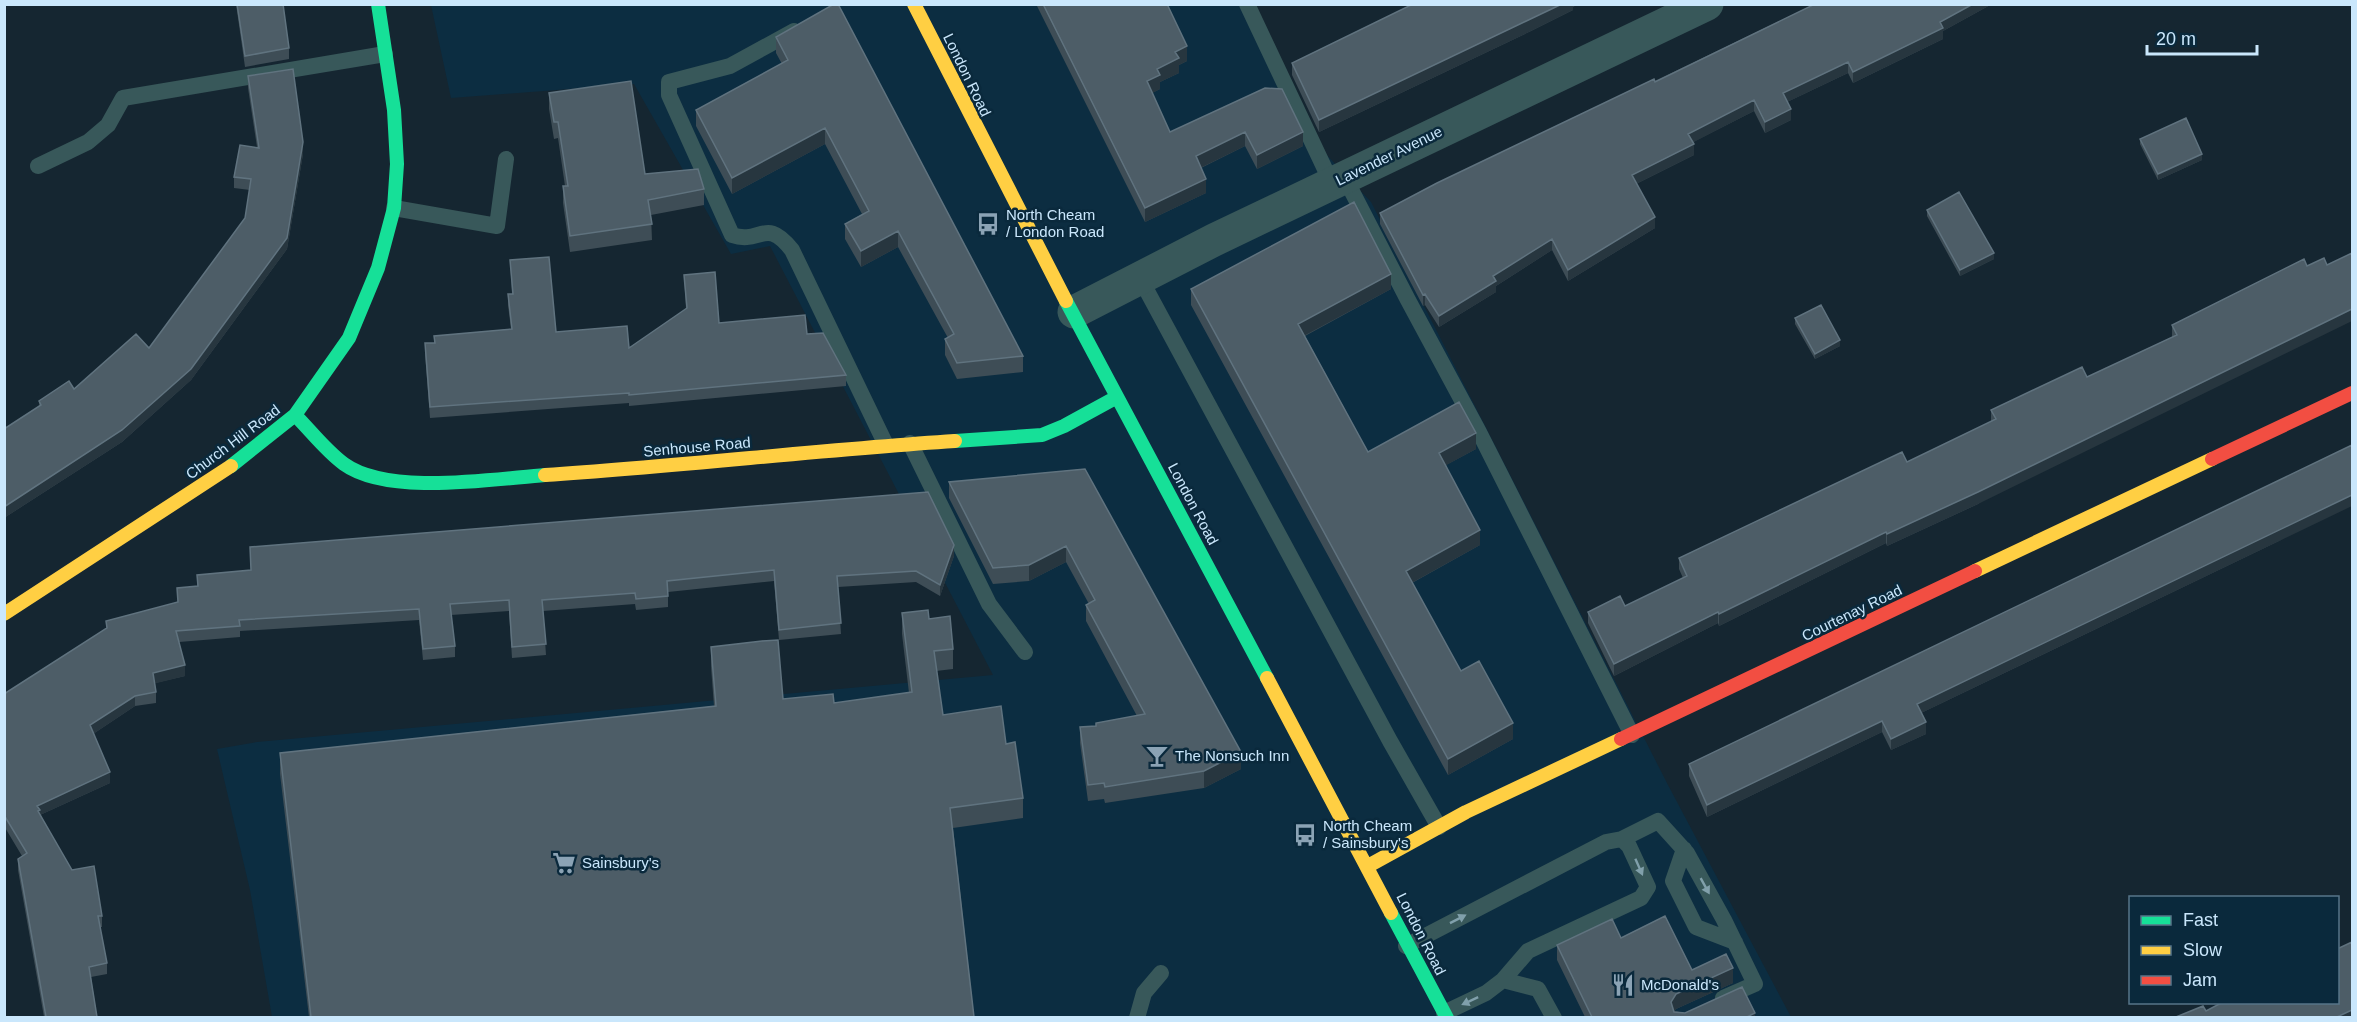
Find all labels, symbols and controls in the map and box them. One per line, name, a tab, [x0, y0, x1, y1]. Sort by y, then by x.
scale bar	[2147, 18, 2256, 56]
text: 20 m	[2156, 29, 2196, 49]
street label: London Road	[940, 31, 995, 119]
street label: Lavender Avenue	[1333, 122, 1445, 189]
place label: North Cheam / London Road	[1006, 206, 1104, 240]
bus stop icon: North Cheam / London Road	[975, 211, 1001, 237]
street label: Church Hill Road	[182, 401, 283, 483]
street label: Senhouse Road	[643, 433, 751, 460]
street label: London Road	[1165, 460, 1222, 548]
street label: Courtenay Road	[1799, 581, 1905, 644]
bar icon: The Nonsuch Inn	[1144, 743, 1170, 769]
place label: The Nonsuch Inn	[1175, 747, 1289, 764]
place label: North Cheam / Sainsbury's	[1323, 817, 1412, 851]
bus stop icon: North Cheam / Sainsbury's	[1292, 822, 1318, 848]
supermarket icon: Sainsbury's	[551, 850, 577, 876]
place label: Sainsbury's	[582, 854, 659, 871]
one-way arrow	[1634, 859, 1643, 876]
one-way arrow	[1700, 878, 1710, 895]
street label: London Road	[1393, 890, 1449, 978]
legend	[2129, 896, 2339, 1004]
text: Fast	[2183, 910, 2218, 930]
one-way arrow	[1450, 914, 1467, 924]
text: Slow	[2183, 940, 2223, 960]
text: Jam	[2183, 970, 2217, 990]
restaurant icon: McDonald's	[1610, 972, 1636, 998]
place label: McDonald's	[1641, 976, 1719, 993]
one-way arrow	[1461, 996, 1478, 1005]

